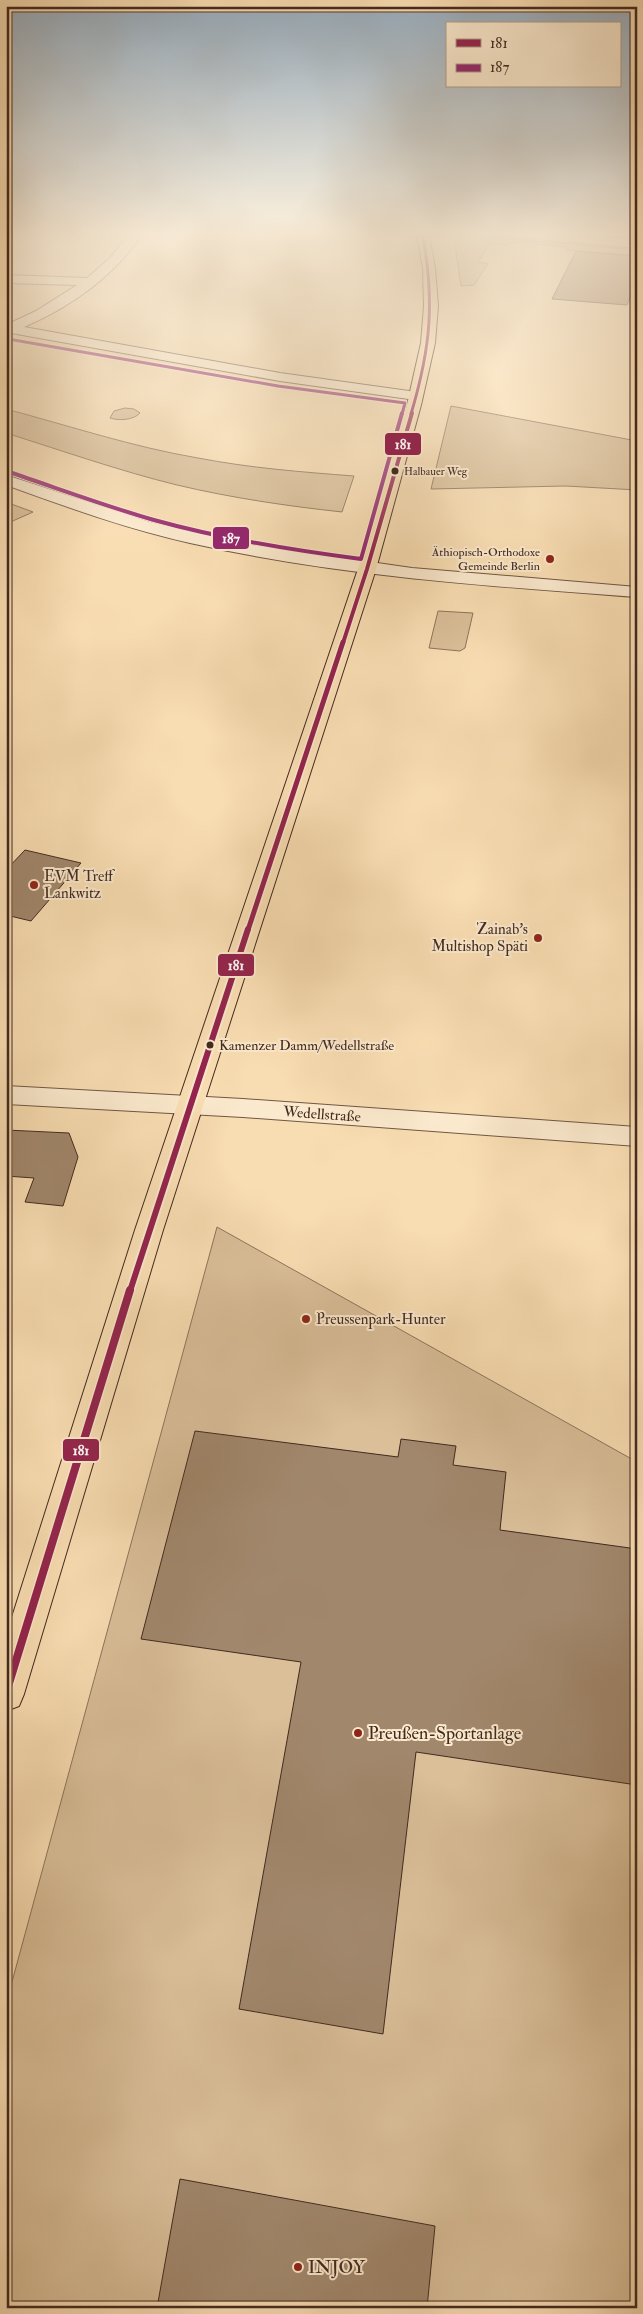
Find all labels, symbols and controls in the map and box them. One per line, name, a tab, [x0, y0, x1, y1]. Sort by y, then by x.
legend	[446, 22, 620, 88]
text: 181	[490, 34, 508, 53]
text: 187	[490, 58, 509, 77]
line badge: 181	[384, 432, 422, 456]
text: 181	[395, 436, 411, 453]
place label: Halbauer Weg	[404, 465, 468, 478]
marker: Halbauer Weg	[390, 466, 400, 476]
line badge: 187	[212, 526, 250, 550]
text: 187	[222, 530, 241, 547]
place label: Äthiopisch-Orthodoxe Gemeinde Berlin	[431, 545, 540, 574]
marker: Äthiopisch-Orthodoxe Gemeinde Berlin	[544, 553, 556, 565]
place label: EVM Treff Lankwitz	[44, 867, 115, 903]
marker: EVM Treff Lankwitz	[28, 879, 40, 891]
place label: Zainab's Multishop Späti	[431, 920, 528, 957]
marker: Zainab's Multishop Späti	[532, 932, 544, 944]
line badge: 181	[217, 953, 255, 977]
text: 181	[228, 957, 244, 974]
place label: Kamenzer Damm/Wedellstraße	[219, 1037, 394, 1054]
marker: Kamenzer Damm/Wedellstraße	[205, 1040, 215, 1050]
street label: Wedellstraße	[282, 1102, 361, 1127]
place label: Preussenpark-Hunter	[316, 1310, 446, 1330]
marker: Preussenpark-Hunter	[300, 1313, 312, 1325]
line badge: 181	[62, 1438, 100, 1462]
text: 181	[73, 1442, 89, 1459]
place label: Preußen-Sportanlage	[368, 1722, 522, 1745]
marker: Preußen-Sportanlage	[352, 1727, 364, 1739]
place label: INJOY	[308, 2256, 366, 2279]
marker: INJOY	[292, 2261, 304, 2273]

